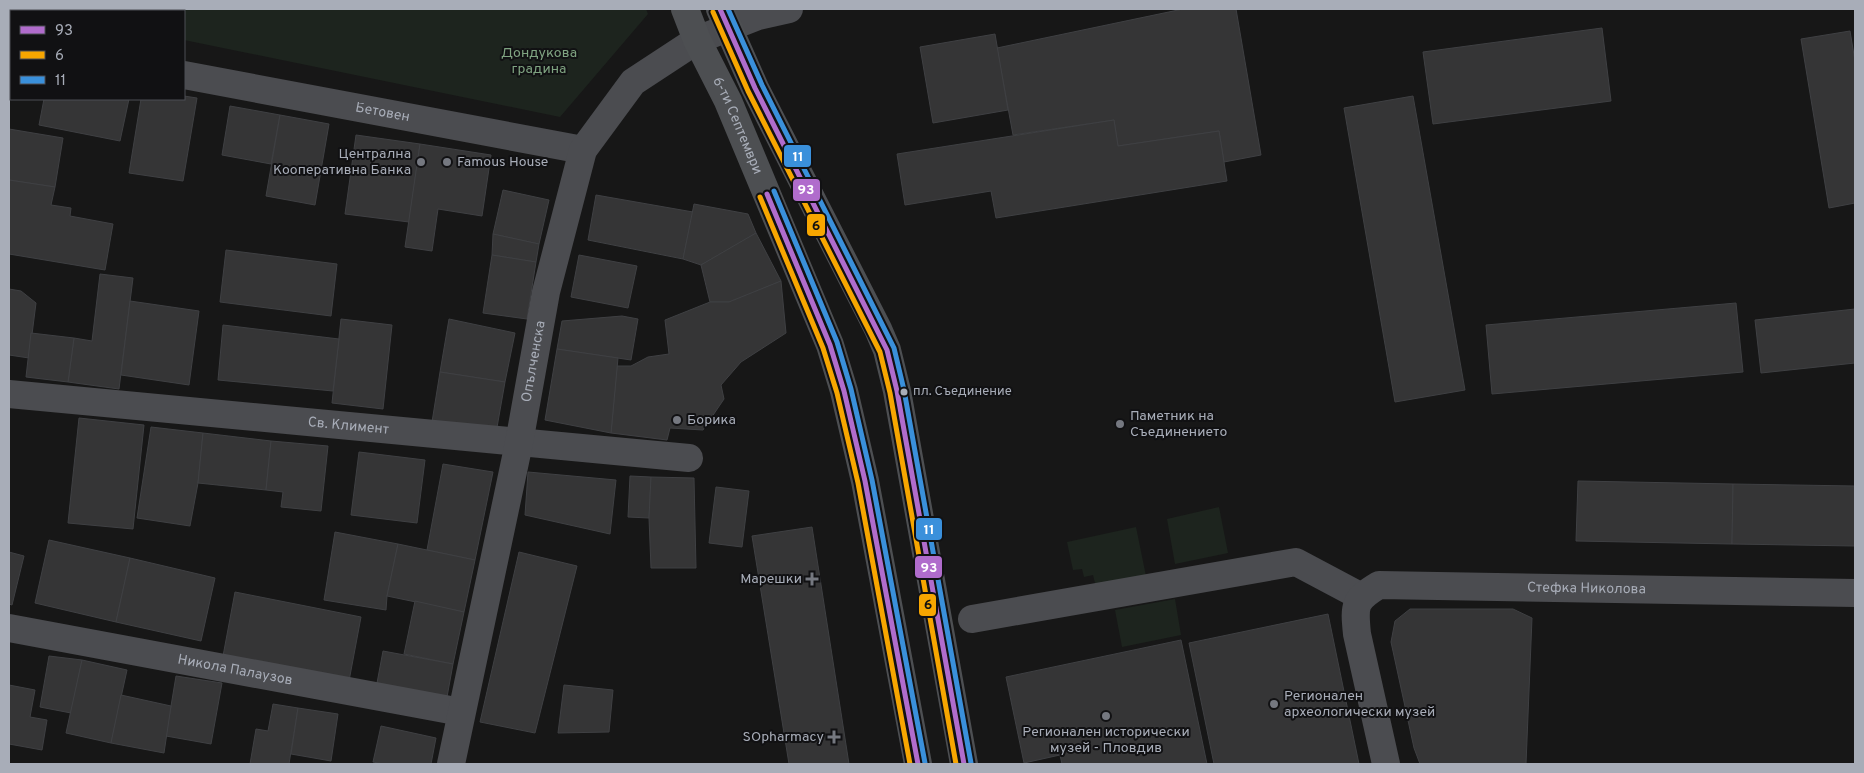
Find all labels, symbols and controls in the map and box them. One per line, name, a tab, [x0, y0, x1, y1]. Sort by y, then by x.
legend	[10, 10, 185, 100]
text: 93	[55, 22, 73, 41]
park label: Дондукова градина	[501, 45, 577, 78]
text: 6	[55, 47, 64, 66]
text: 11	[55, 72, 66, 91]
street label: 6-ти Септември	[709, 74, 766, 177]
street label: Бетовен	[354, 99, 411, 126]
line badge: 11	[783, 144, 812, 168]
place label: Централна Кооперативна Банка	[273, 146, 411, 179]
text: 11	[792, 149, 804, 166]
place label: Famous House	[457, 154, 548, 171]
marker: Централна Кооперативна Банка	[415, 156, 427, 168]
marker: Famous House	[441, 156, 453, 168]
line badge: 93	[792, 178, 821, 202]
text: 93	[798, 182, 815, 199]
line badge: 6	[806, 213, 826, 237]
text: 6	[812, 218, 820, 235]
street label: Опълченска	[518, 319, 549, 404]
place label: пл. Съединение	[913, 384, 1012, 400]
marker: пл. Съединение	[899, 387, 909, 397]
place label: Паметник на Съединението	[1130, 408, 1228, 441]
place label: Борика	[687, 412, 736, 429]
street label: Св. Климент	[307, 414, 390, 438]
marker: Борика	[671, 414, 683, 426]
marker: Паметник на Съединението	[1114, 418, 1126, 430]
line badge: 11	[915, 517, 943, 541]
text: 11	[923, 522, 935, 539]
line badge: 93	[914, 555, 943, 579]
text: 93	[921, 560, 938, 577]
place label: Марешки	[740, 571, 802, 588]
marker: Марешки	[806, 573, 818, 585]
street label: Стефка Николова	[1527, 579, 1646, 598]
line badge: 6	[918, 593, 937, 617]
text: 6	[924, 597, 932, 614]
street label: Никола Палаузов	[176, 651, 294, 689]
place label: Регионален археологически музей	[1284, 688, 1435, 721]
marker: Регионален археологически музей	[1268, 698, 1280, 710]
marker: Регионален исторически музей - Пловдив	[1100, 710, 1112, 722]
place label: Регионален исторически музей - Пловдив	[1022, 724, 1190, 757]
place label: SOpharmacy	[743, 729, 824, 746]
marker: SOpharmacy	[828, 731, 840, 743]

